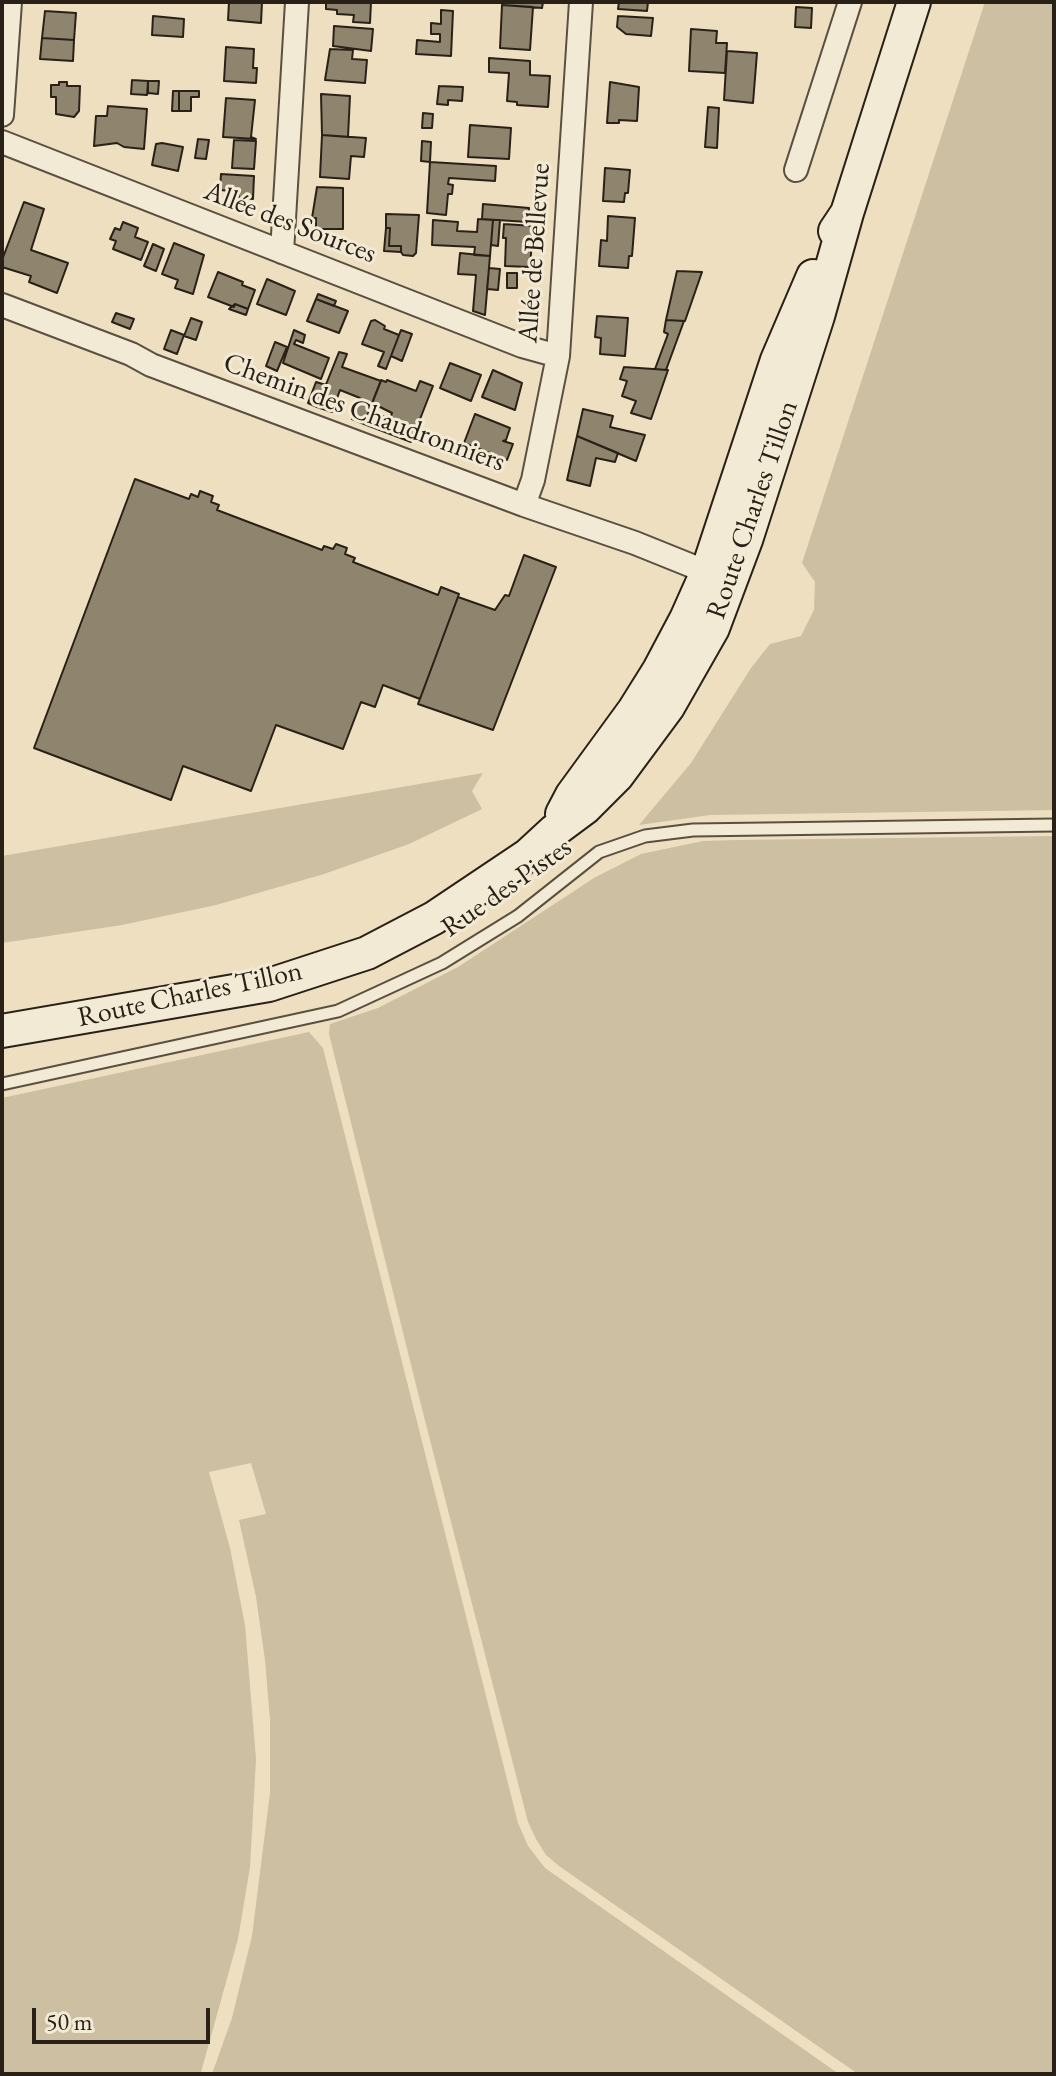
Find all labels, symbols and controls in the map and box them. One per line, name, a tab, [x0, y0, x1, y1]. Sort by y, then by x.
street label: Allée de Bellevue	[512, 162, 558, 344]
street label: Allée des Sources	[199, 175, 381, 271]
street label: Chemin des Chaudronniers	[219, 346, 509, 480]
street label: Route Charles Tillon	[700, 396, 806, 624]
street label: Rue des Pistes	[435, 831, 579, 945]
street label: Route Charles Tillon	[75, 955, 305, 1035]
scale bar	[36, 1992, 214, 2042]
text: 50 m	[46, 2006, 93, 2037]

